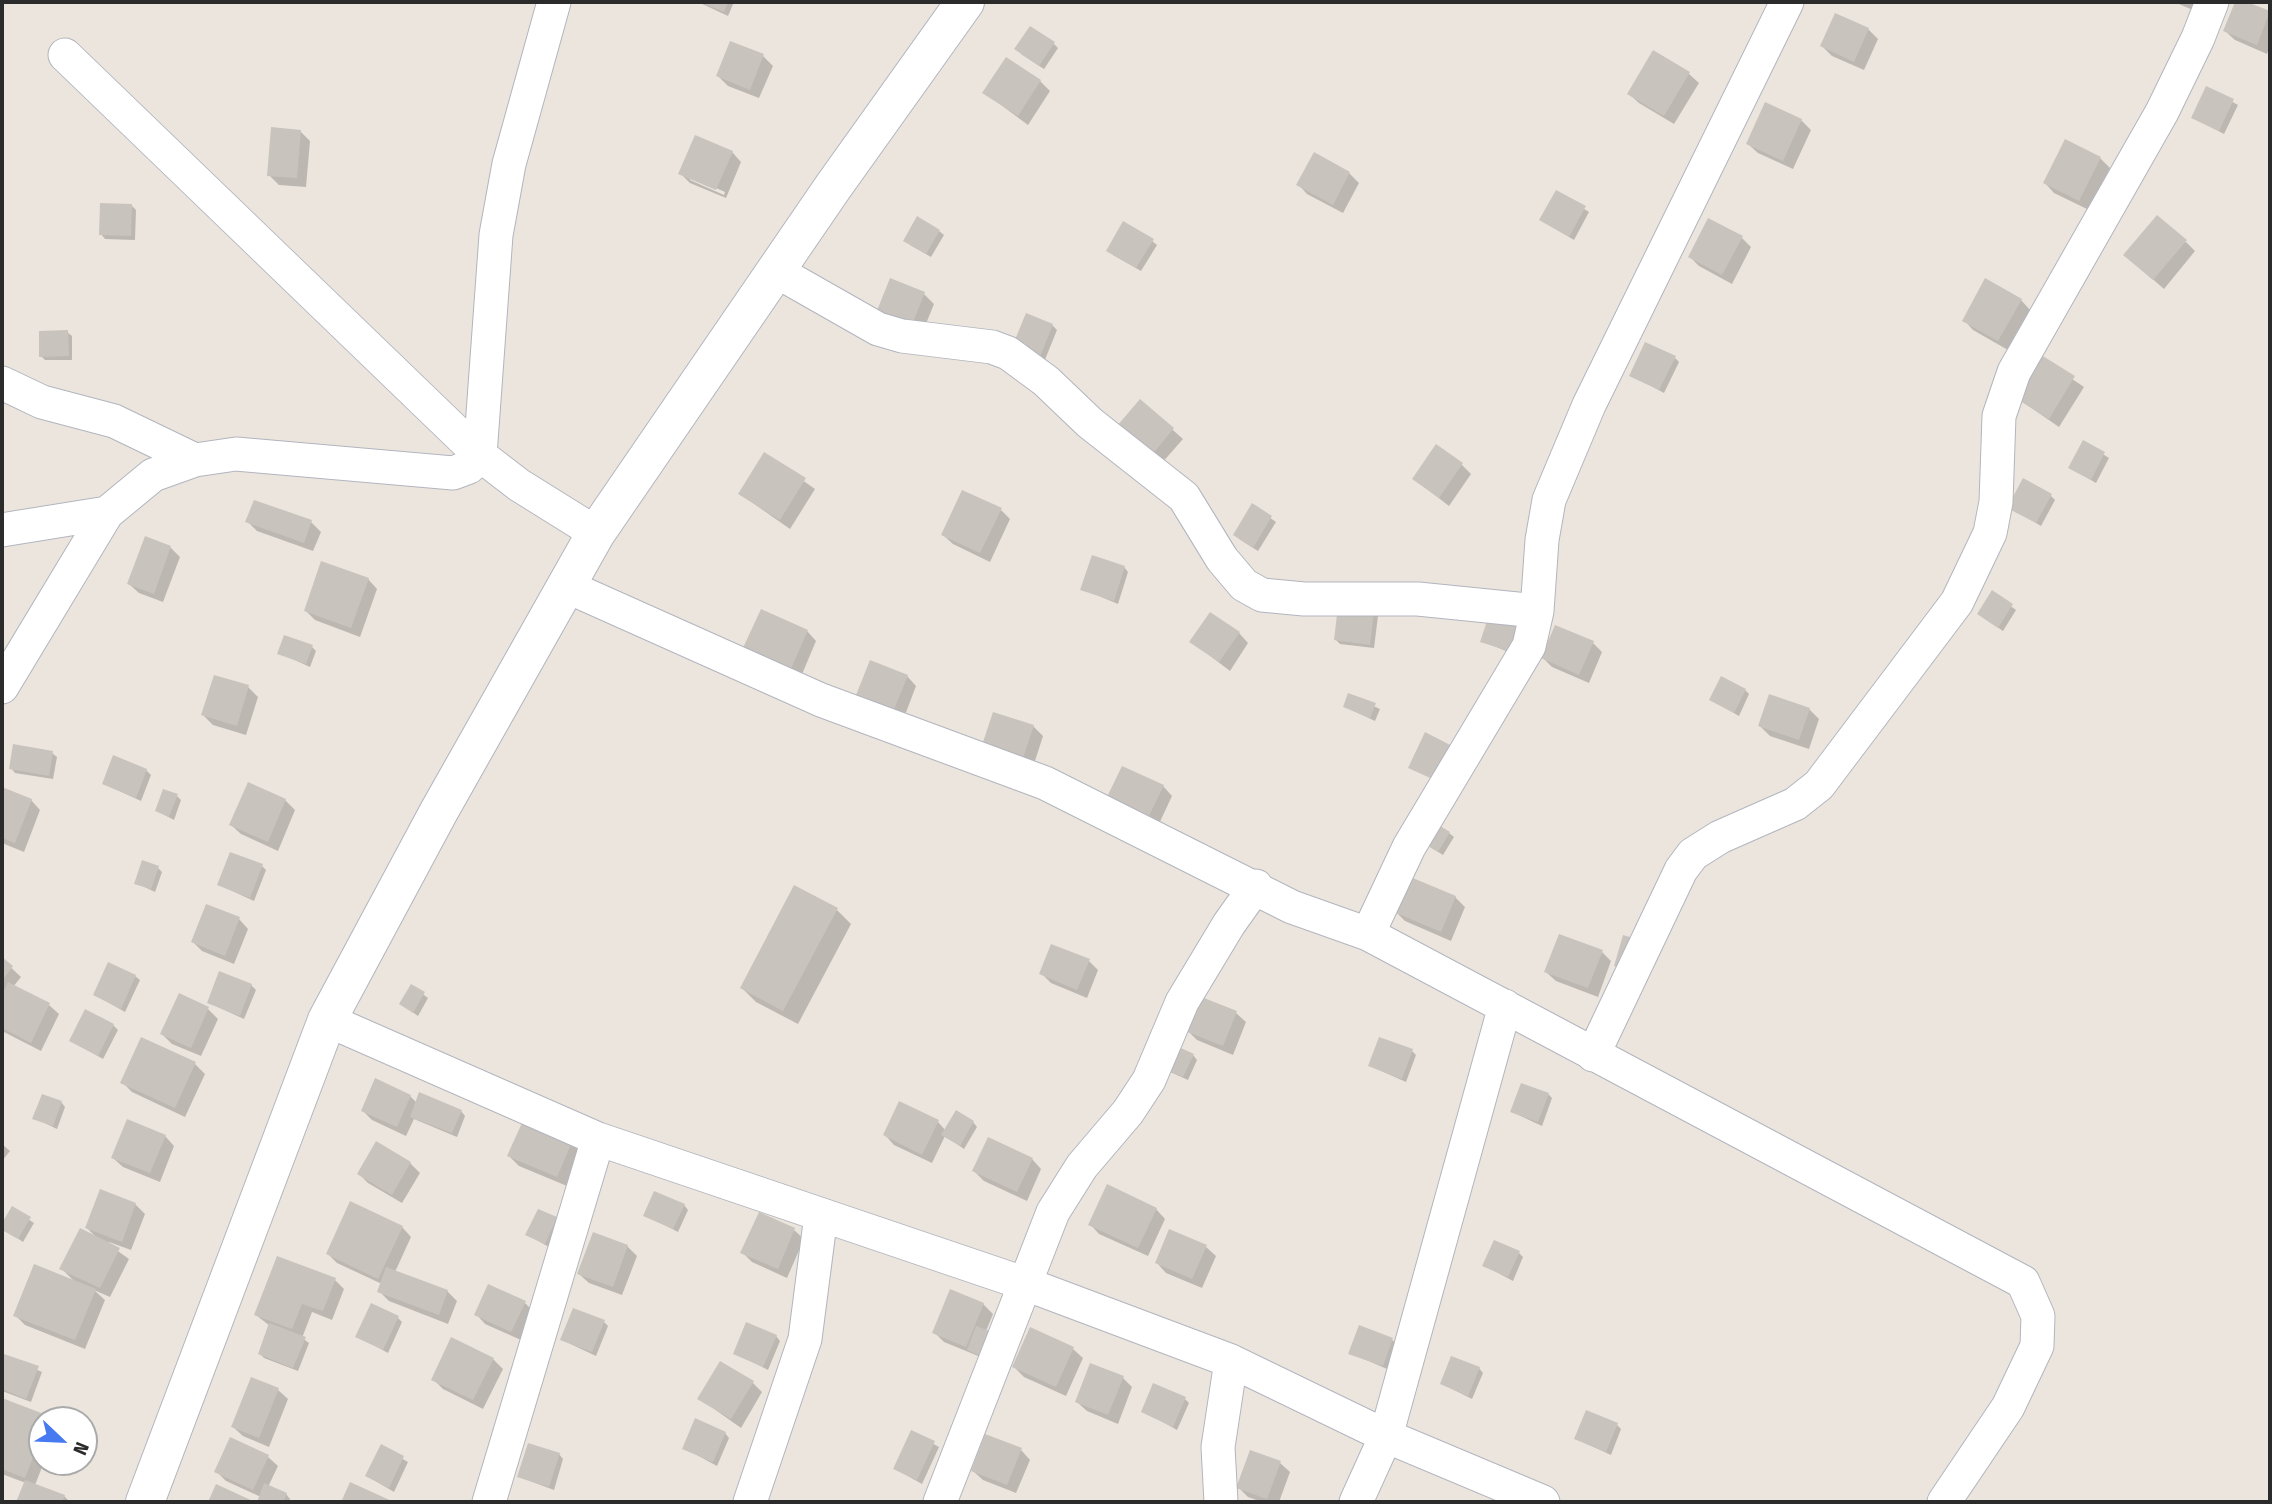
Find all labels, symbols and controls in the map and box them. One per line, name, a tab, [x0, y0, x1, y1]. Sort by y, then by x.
north arrow	[28, 1406, 98, 1476]
text: N	[68, 1439, 94, 1458]

